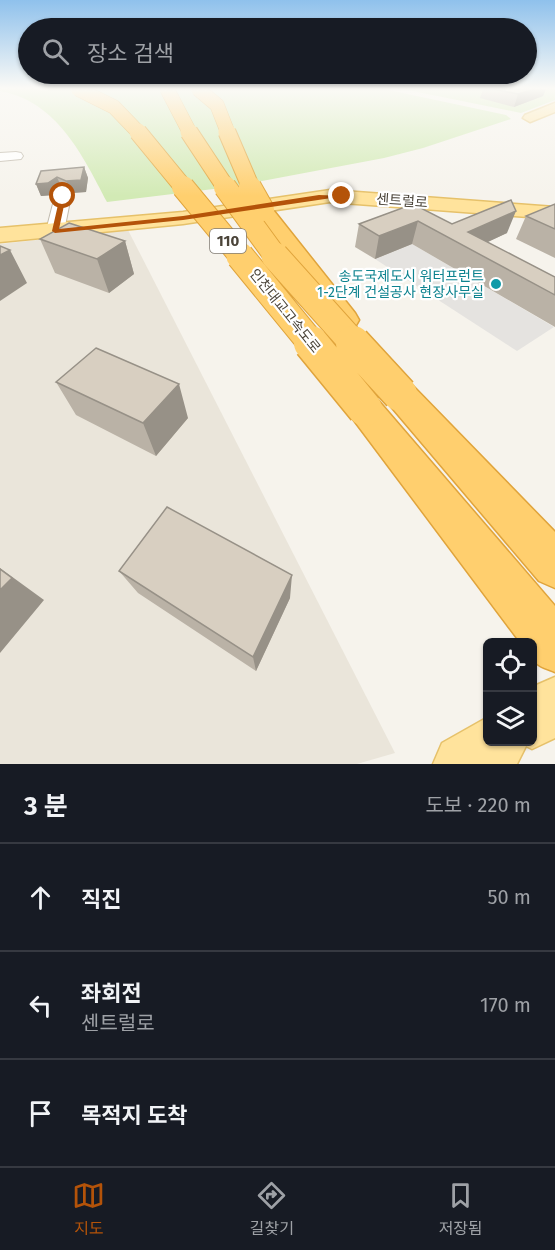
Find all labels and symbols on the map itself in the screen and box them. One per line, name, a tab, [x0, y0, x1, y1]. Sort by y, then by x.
route start	[49, 182, 75, 208]
route end	[328, 182, 354, 208]
street label: 센트럴로	[376, 191, 428, 211]
road number: 110	[210, 229, 246, 253]
street label: 인천대교고속도로	[246, 266, 324, 356]
place label: 송도국제도시 워터프런트 1-2단계 건설공사 현장사무실	[317, 268, 484, 301]
marker: 송도국제도시 워터프런트 1-2단계 건설공사 현장사무실	[489, 277, 503, 291]

